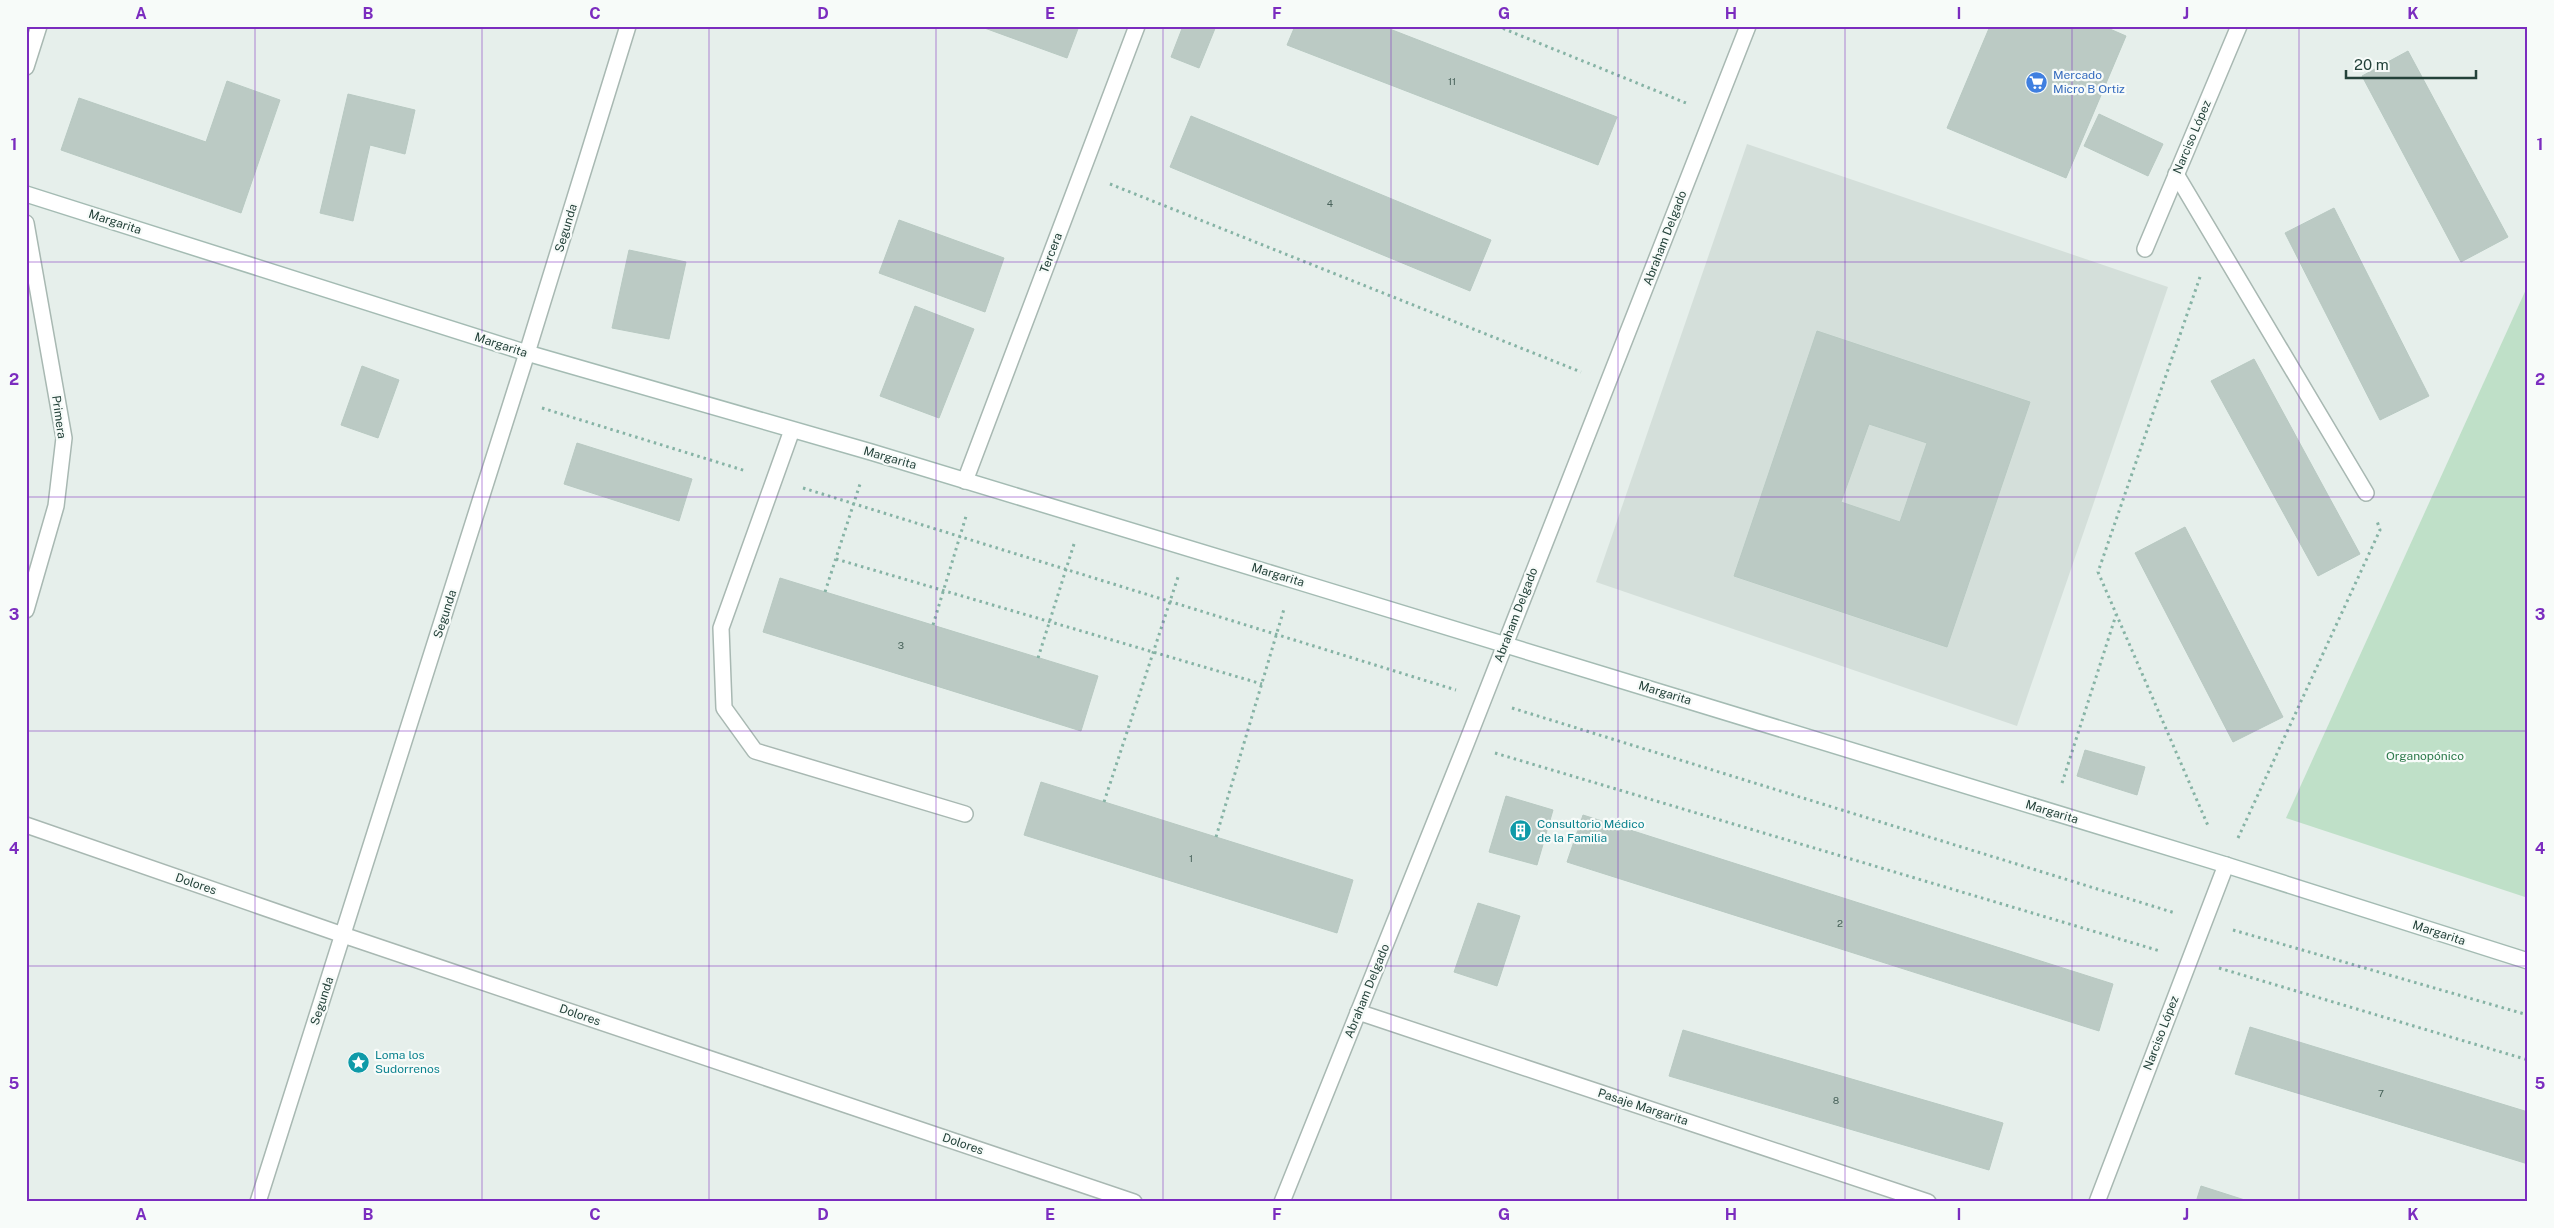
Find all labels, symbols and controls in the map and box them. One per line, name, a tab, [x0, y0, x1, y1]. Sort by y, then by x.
text: A	[135, 4, 147, 23]
text: B	[363, 4, 374, 23]
text: C	[589, 4, 601, 23]
text: D	[817, 4, 829, 23]
text: E	[1045, 4, 1055, 23]
text: F	[1272, 4, 1282, 23]
text: G	[1498, 4, 1510, 23]
text: H	[1725, 4, 1737, 23]
text: I	[1957, 4, 1961, 23]
text: J	[2183, 4, 2189, 23]
text: K	[2407, 4, 2419, 23]
scale bar	[2346, 48, 2476, 80]
text: 20 m	[2354, 56, 2389, 73]
place label: Mercado Micro B Ortiz	[2053, 68, 2125, 96]
supermarket icon: Mercado Micro B Ortiz	[2025, 70, 2049, 94]
house number: 11	[1448, 75, 1456, 87]
street label: Narciso López	[2170, 98, 2214, 176]
text: 1	[11, 135, 17, 154]
text: 1	[2537, 135, 2543, 154]
street label: Abraham Delgado	[1640, 188, 1690, 287]
house number: 4	[1327, 197, 1333, 209]
street label: Segunda	[552, 202, 580, 254]
street label: Margarita	[87, 207, 143, 237]
street label: Tercera	[1037, 231, 1065, 275]
street label: Margarita	[473, 330, 529, 360]
text: 2	[9, 370, 19, 389]
text: 2	[2535, 370, 2545, 389]
street label: Primera	[49, 394, 69, 440]
street label: Margarita	[862, 444, 918, 472]
street label: Margarita	[1250, 560, 1306, 590]
street label: Abraham Delgado	[1491, 565, 1541, 664]
street label: Segunda	[431, 588, 459, 640]
text: 3	[9, 605, 19, 624]
text: 3	[2535, 605, 2545, 624]
house number: 3	[898, 639, 904, 651]
street label: Margarita	[1637, 678, 1693, 708]
park label: Organopónico	[2386, 749, 2464, 763]
street label: Margarita	[2024, 797, 2080, 827]
place label: Consultorio Médico de la Familia	[1537, 817, 1645, 845]
building icon: Consultorio Médico de la Familia	[1509, 819, 1533, 843]
text: 4	[9, 839, 20, 858]
text: 4	[2535, 839, 2546, 858]
house number: 1	[1189, 852, 1193, 864]
street label: Dolores	[174, 870, 218, 898]
house number: 2	[1837, 917, 1843, 929]
street label: Margarita	[2411, 918, 2467, 948]
street label: Abraham Delgado	[1342, 942, 1392, 1040]
street label: Segunda	[308, 975, 336, 1027]
street label: Narciso López	[2140, 994, 2182, 1072]
street label: Dolores	[558, 1001, 602, 1029]
place label: Loma los Sudorrenos	[375, 1048, 440, 1076]
place icon: Loma los Sudorrenos	[347, 1050, 371, 1074]
text: 5	[9, 1074, 20, 1093]
text: 5	[2535, 1074, 2546, 1093]
street label: Pasaje Margarita	[1596, 1086, 1690, 1128]
house number: 7	[2378, 1087, 2384, 1099]
house number: 8	[1833, 1094, 1839, 1106]
street label: Dolores	[941, 1130, 985, 1158]
text: A	[135, 1205, 147, 1224]
text: B	[363, 1205, 374, 1224]
text: C	[589, 1205, 601, 1224]
text: D	[817, 1205, 829, 1224]
text: E	[1045, 1205, 1055, 1224]
text: F	[1272, 1205, 1282, 1224]
text: G	[1498, 1205, 1510, 1224]
text: H	[1725, 1205, 1737, 1224]
text: I	[1957, 1205, 1961, 1224]
text: J	[2183, 1205, 2189, 1224]
text: K	[2407, 1205, 2419, 1224]

